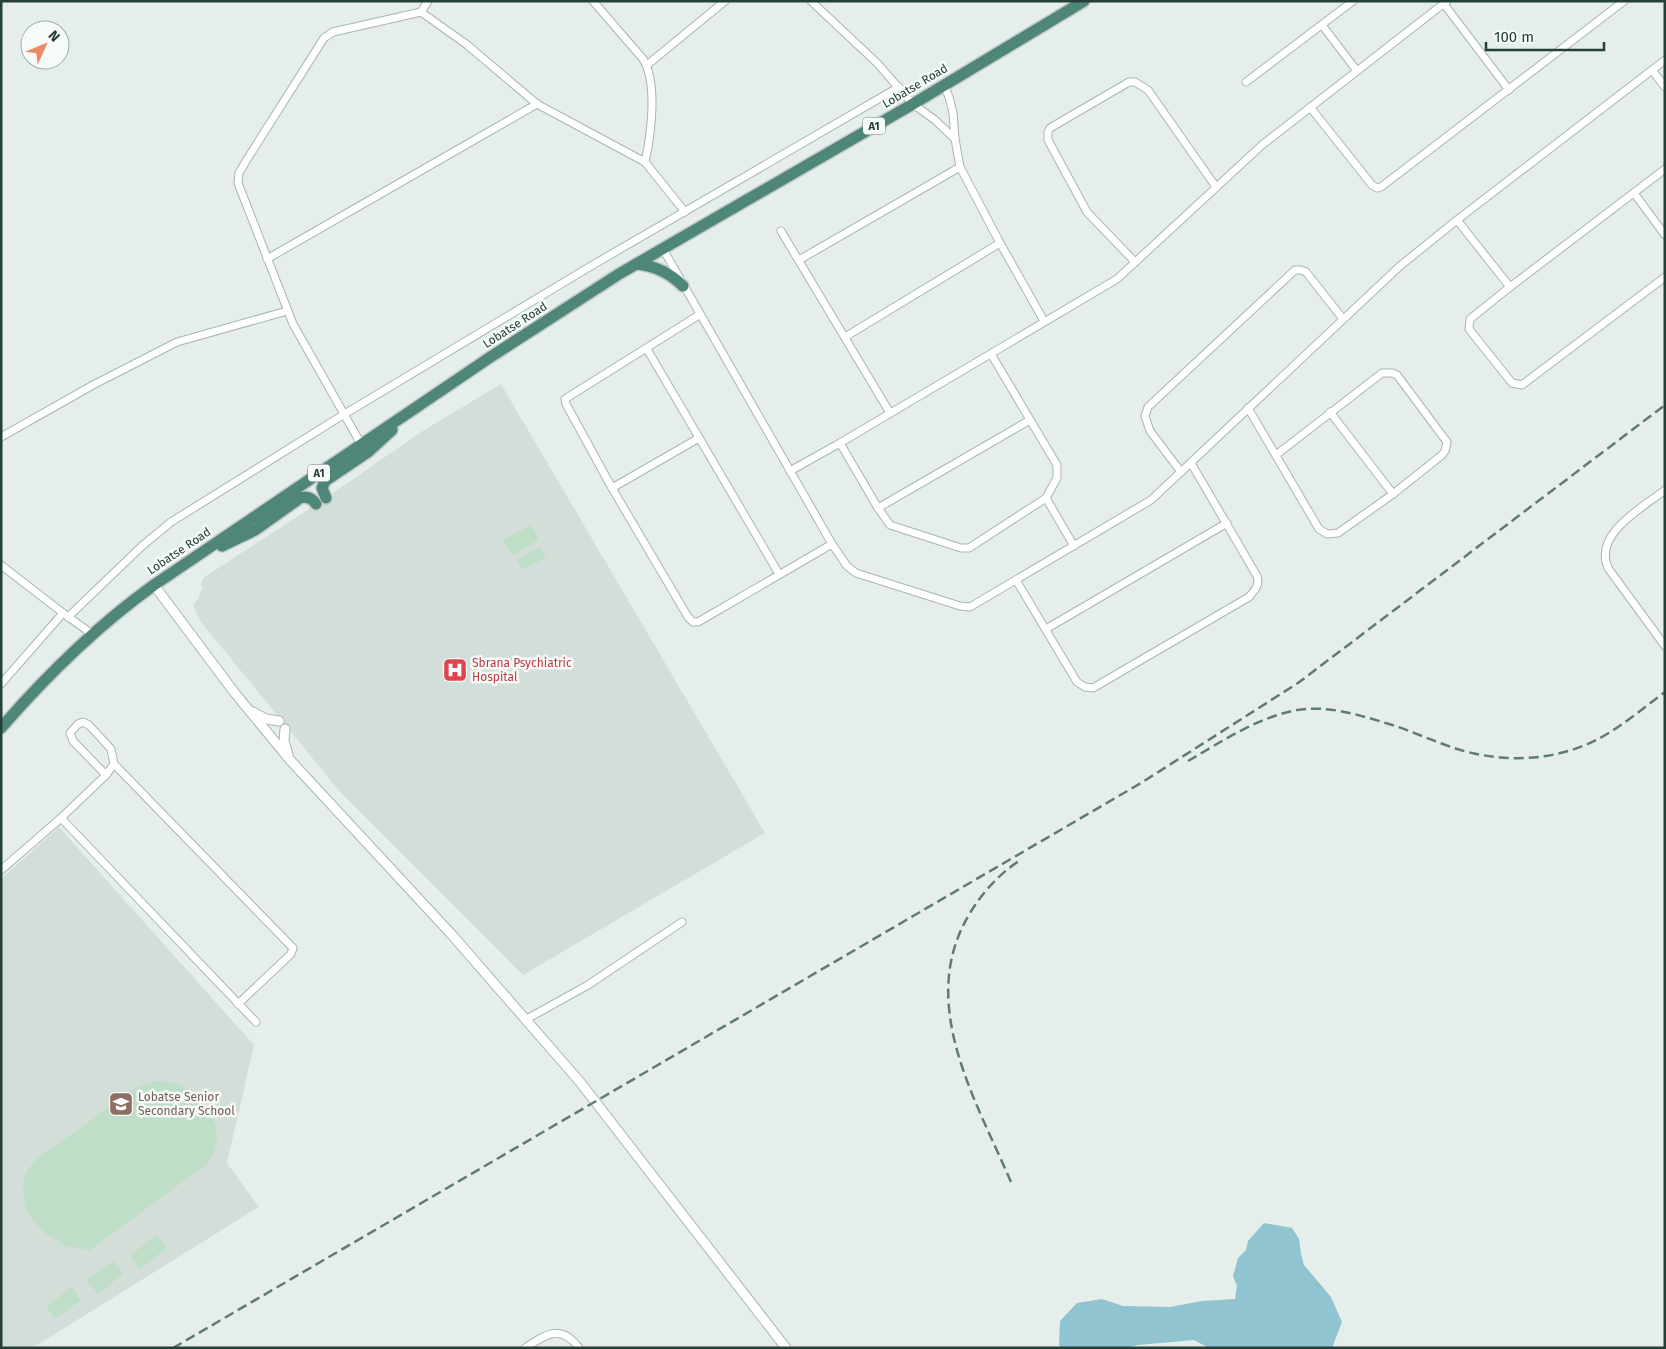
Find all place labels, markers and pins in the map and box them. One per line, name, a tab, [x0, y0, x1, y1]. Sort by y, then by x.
place label: Sbrana Psychiatric Hospital	[472, 656, 572, 684]
hospital icon: Sbrana Psychiatric Hospital	[442, 657, 468, 683]
place label: Lobatse Senior Secondary School	[138, 1090, 235, 1118]
school or university icon: Lobatse Senior Secondary School	[108, 1091, 134, 1117]

